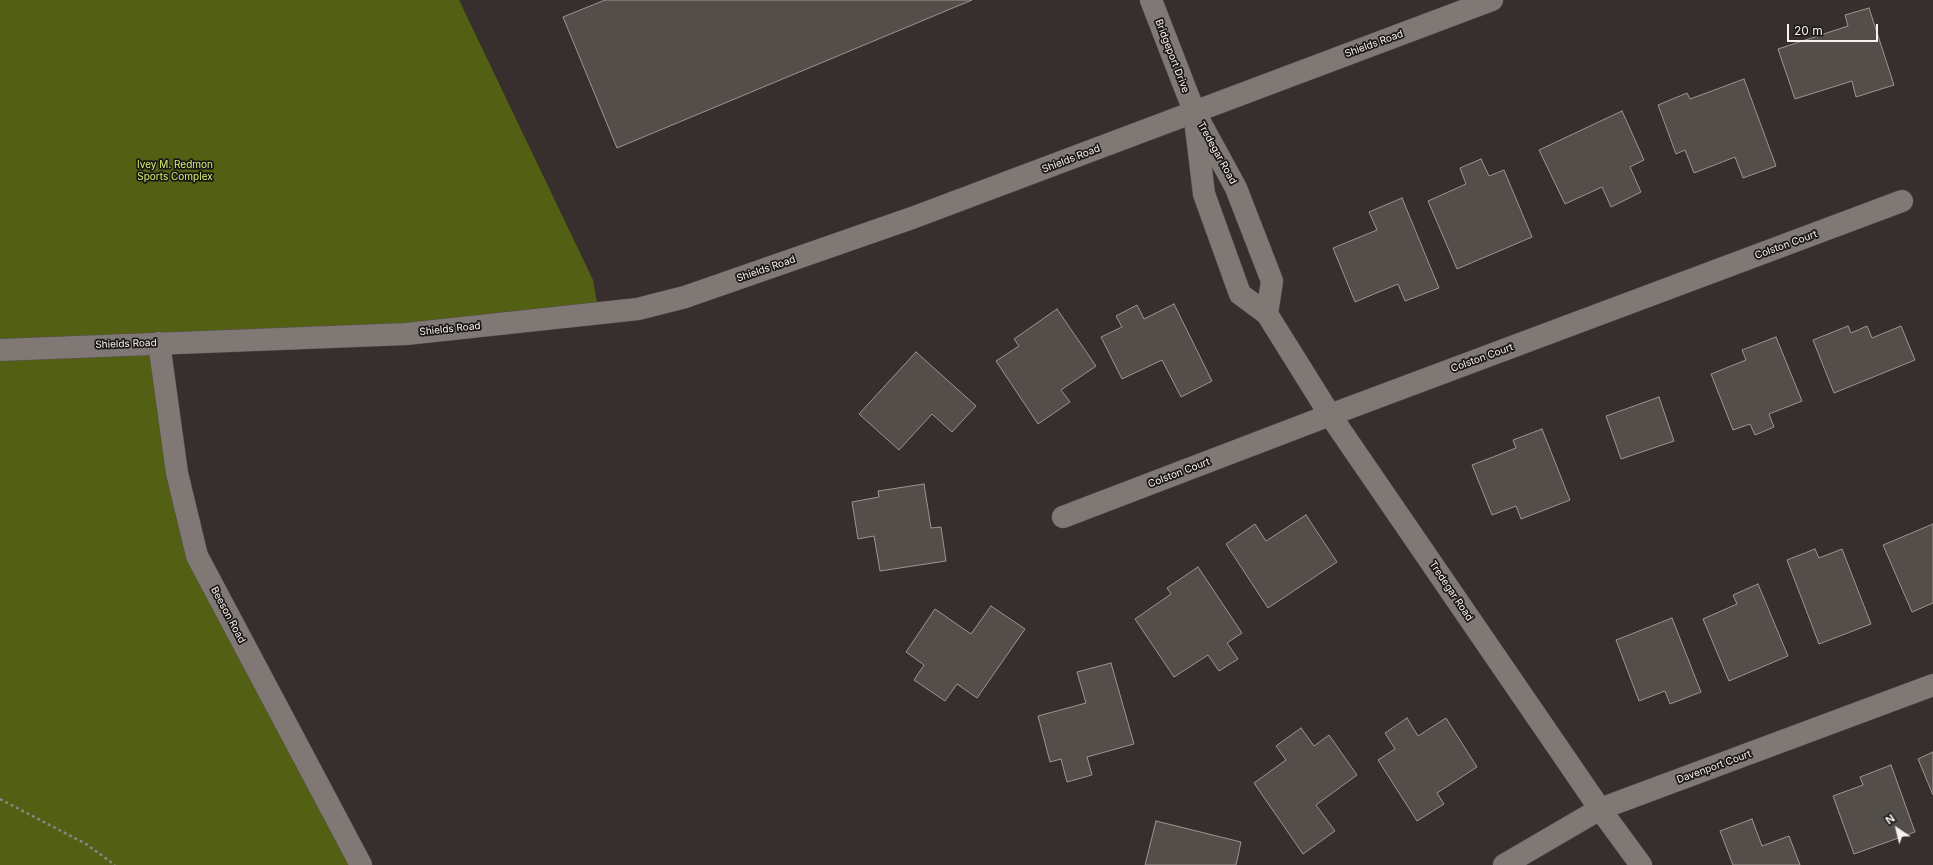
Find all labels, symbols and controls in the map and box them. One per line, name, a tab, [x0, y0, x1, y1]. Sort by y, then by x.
scale bar	[1789, 16, 1880, 42]
street label: Bridgeport Drive	[1152, 17, 1192, 95]
text: 20 m	[1794, 23, 1823, 38]
street label: Shields Road	[1343, 28, 1405, 60]
street label: Tredegar Road	[1195, 120, 1239, 186]
street label: Shields Road	[1040, 142, 1102, 176]
park label: Ivey M. Redmon Sports Complex	[137, 159, 213, 182]
street label: Colston Court	[1753, 228, 1819, 262]
street label: Shields Road	[735, 253, 797, 285]
street label: Shields Road	[419, 320, 481, 338]
street label: Shields Road	[95, 337, 157, 351]
street label: Colston Court	[1449, 341, 1515, 375]
street label: Colston Court	[1146, 456, 1212, 490]
street label: Tredegar Road	[1427, 559, 1475, 623]
street label: Beeson Road	[208, 585, 248, 645]
street label: Davenport Court	[1675, 748, 1753, 786]
north arrow	[1877, 809, 1917, 849]
text: N	[1883, 811, 1898, 827]

